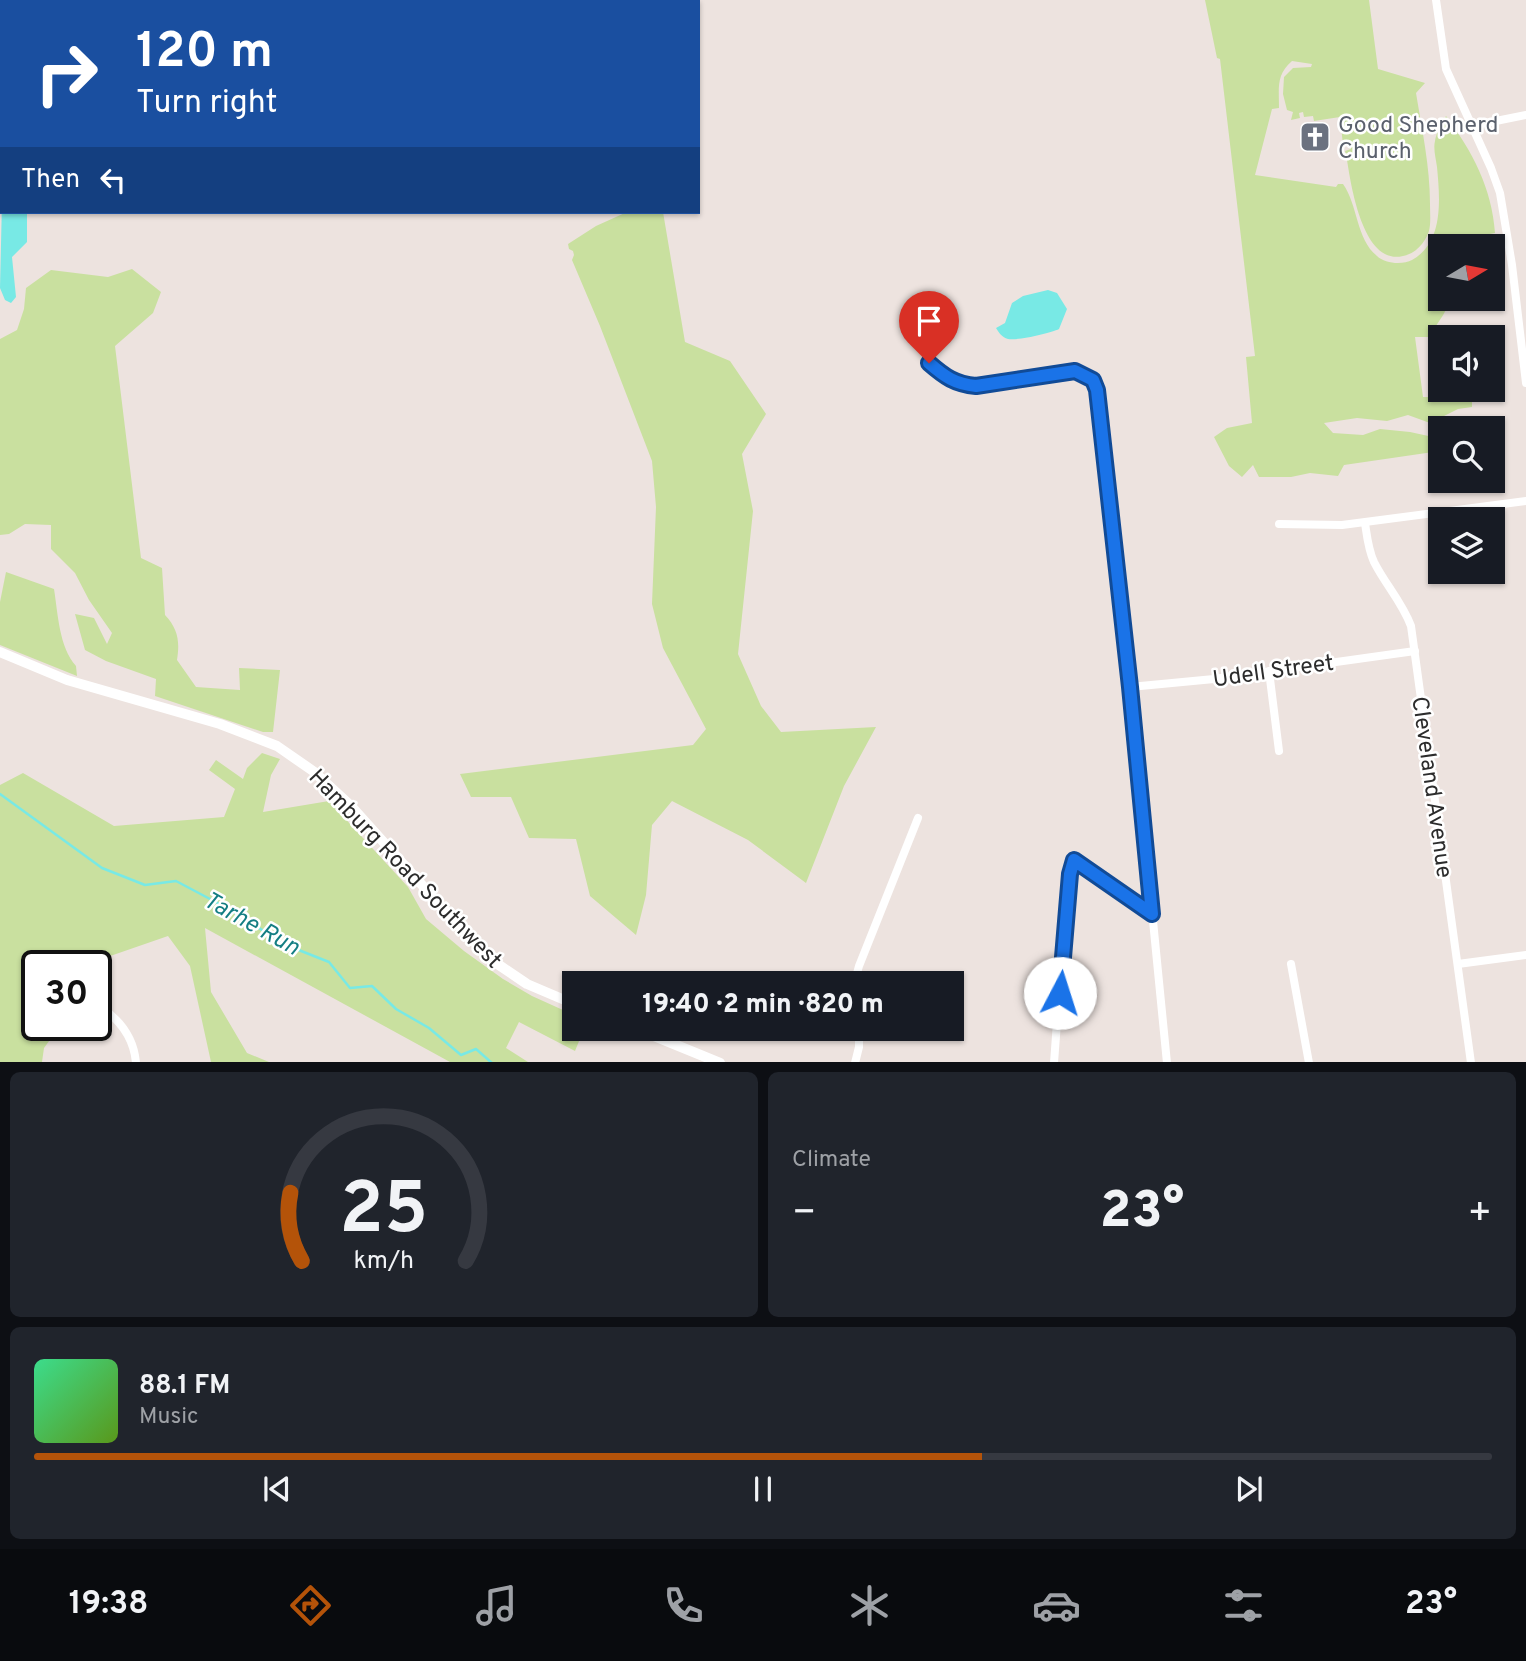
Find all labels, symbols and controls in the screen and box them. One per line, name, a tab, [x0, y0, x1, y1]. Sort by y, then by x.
text: 120 m	[136, 23, 273, 85]
icon: right	[21, 28, 112, 119]
text: Turn right	[136, 84, 278, 124]
place label: Good Shepherd Church	[1338, 112, 1498, 167]
church icon: Good Shepherd Church	[1298, 120, 1332, 154]
icon: left	[94, 161, 132, 199]
text: Then	[21, 164, 80, 197]
north arrow	[1428, 234, 1505, 312]
map controls	[1428, 234, 1505, 584]
pin	[899, 291, 959, 363]
icon: arrive	[910, 302, 948, 340]
button: sound	[1428, 325, 1505, 402]
button: search	[1428, 416, 1505, 493]
button: layers	[1428, 507, 1505, 584]
street label: Udell Street	[1211, 650, 1336, 695]
street label: Cleveland Avenue	[1403, 695, 1458, 880]
street label: Hamburg Road Southwest	[301, 764, 507, 976]
water label: Tarhe Run	[198, 886, 304, 963]
speed limit sign: 30	[21, 950, 112, 1041]
position arrow	[1023, 956, 1097, 1030]
text: 19:40 · 2 min · 820 m	[642, 989, 884, 1022]
text: Climate	[792, 1146, 871, 1175]
text: 25	[340, 1167, 429, 1259]
text: 23°	[1100, 1180, 1184, 1246]
text: −	[792, 1190, 817, 1239]
text: +	[1467, 1190, 1492, 1239]
text: km/h	[354, 1245, 414, 1277]
text: 88.1 FM	[139, 1370, 230, 1403]
text: Music	[139, 1403, 199, 1432]
icon: previous	[258, 1470, 296, 1508]
icon: pause	[744, 1470, 782, 1508]
icon: next	[1230, 1470, 1268, 1508]
icon: directions	[286, 1581, 335, 1630]
icon: music	[472, 1581, 521, 1630]
icon: phone	[659, 1581, 708, 1630]
icon: climate	[845, 1581, 894, 1630]
icon: car	[1032, 1581, 1081, 1630]
icon: filters	[1219, 1581, 1268, 1630]
text: 19:38	[69, 1585, 148, 1625]
text: 23°	[1405, 1585, 1457, 1625]

